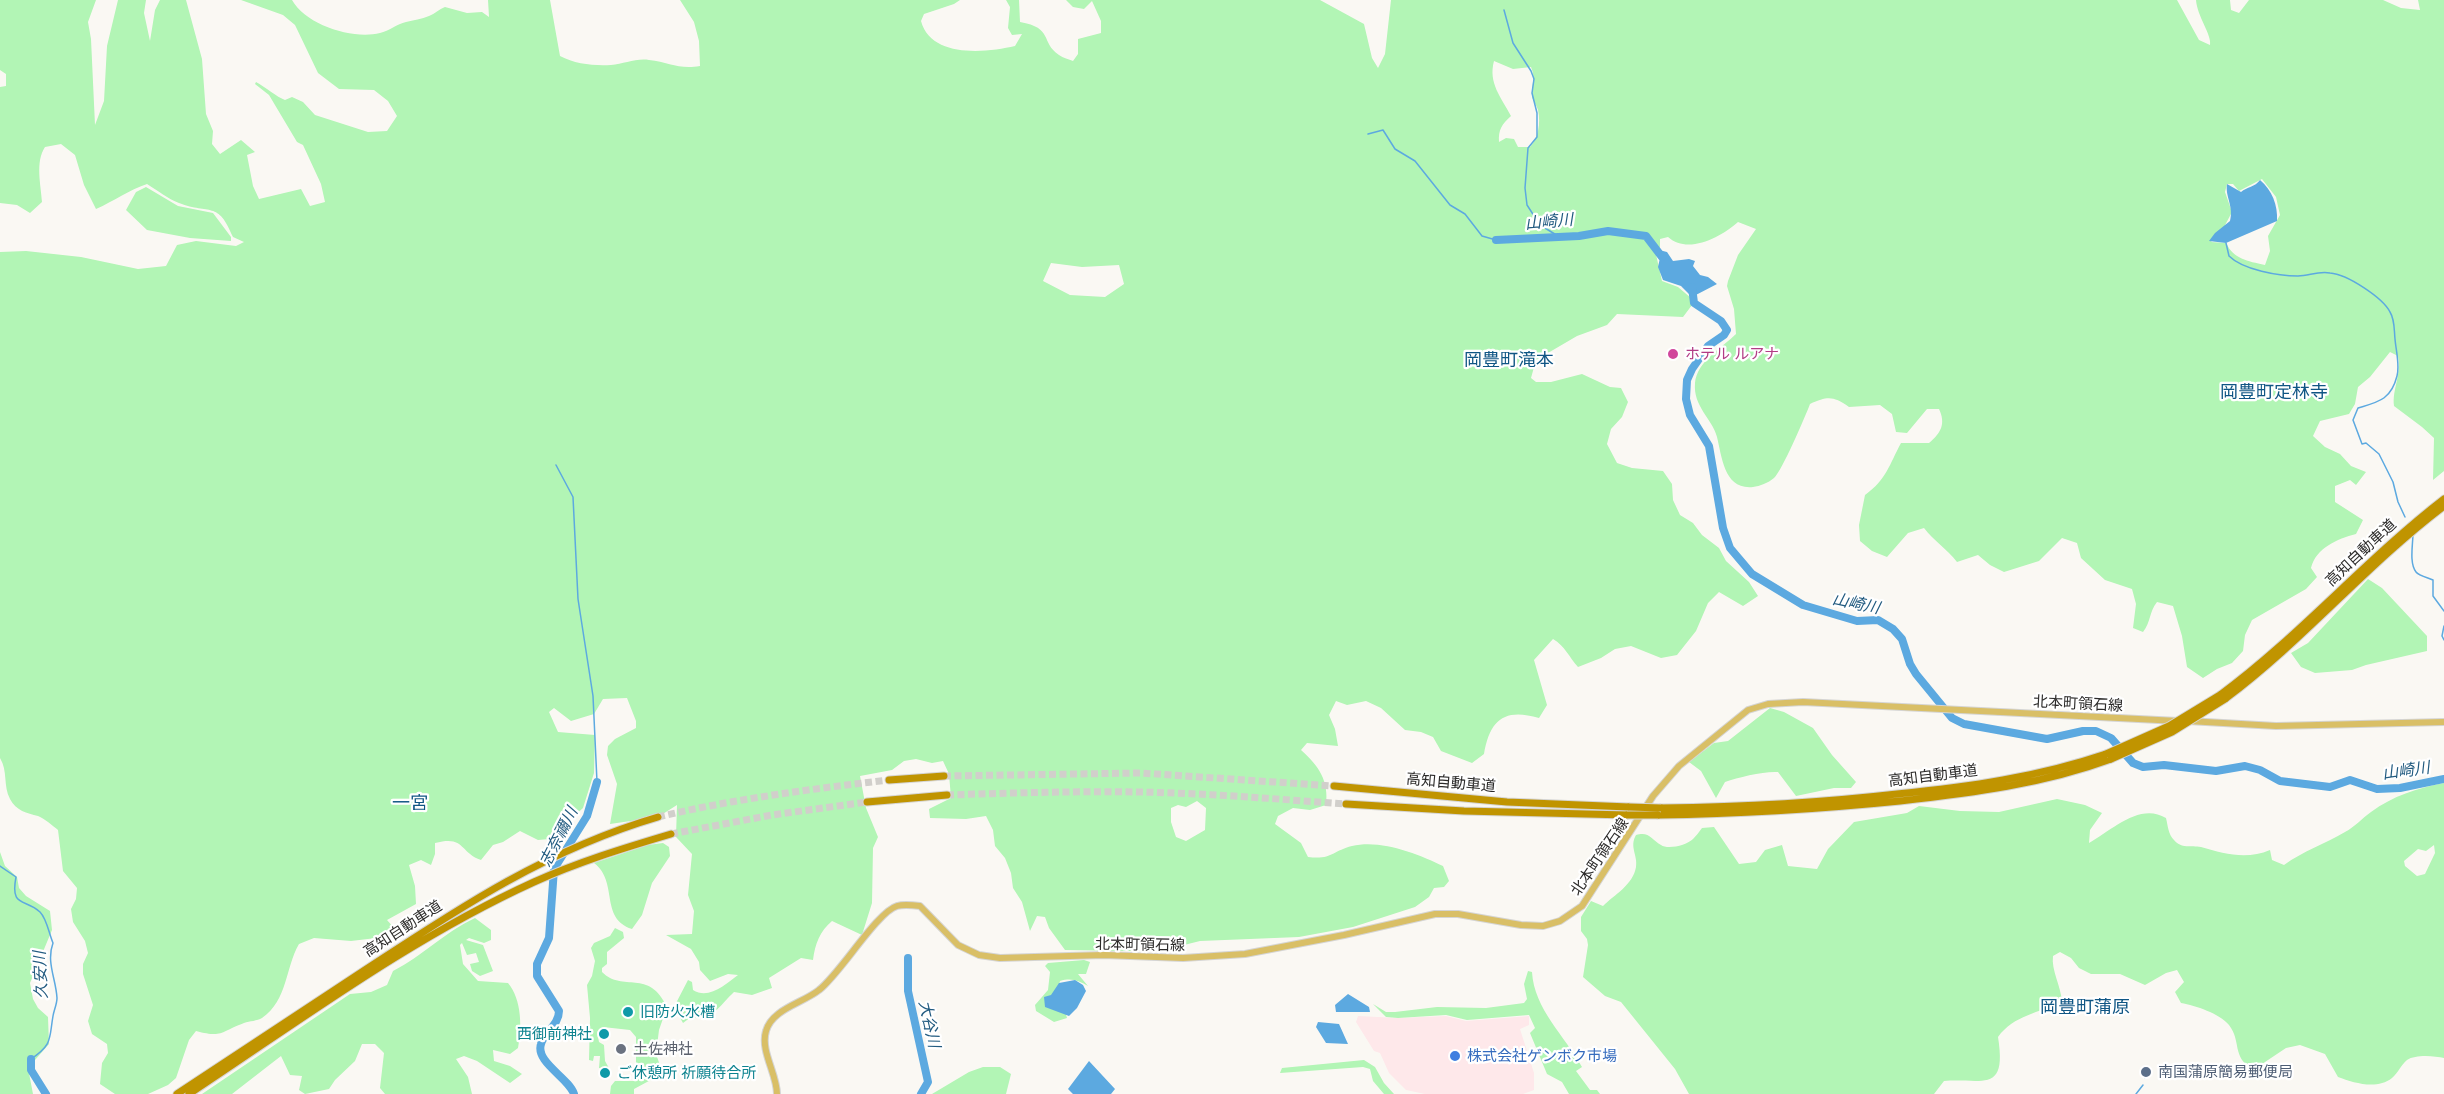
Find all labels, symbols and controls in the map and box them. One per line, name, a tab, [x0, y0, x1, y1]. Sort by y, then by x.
water label: 山崎川	[1524, 210, 1574, 234]
place label: ホテル ルアナ	[1685, 345, 1779, 363]
marker: ホテル ルアナ	[1666, 347, 1680, 361]
district label: 岡豊町滝本	[1464, 350, 1554, 372]
district label: 岡豊町定林寺	[2220, 382, 2328, 404]
street label: 高知自動車道	[2322, 516, 2400, 590]
water label: 山崎川	[1831, 590, 1881, 618]
street label: 北本町領石線	[2033, 693, 2123, 715]
water label: 山崎川	[2381, 758, 2431, 784]
street label: 高知自動車道	[1887, 762, 1979, 790]
street label: 高知自動車道	[1405, 770, 1497, 796]
district label: 一宮	[392, 793, 428, 815]
water label: 志奈禰川	[536, 804, 582, 870]
street label: 北本町領石線	[1567, 815, 1633, 899]
street label: 高知自動車道	[360, 897, 446, 961]
street label: 北本町領石線	[1095, 935, 1185, 955]
water label: 久安川	[30, 951, 52, 999]
district label: 岡豊町蒲原	[2040, 997, 2130, 1019]
water label: 大谷川	[914, 998, 944, 1050]
place label: 旧防火水槽	[640, 1003, 715, 1021]
marker: 旧防火水槽	[621, 1005, 635, 1019]
place label: 西御前神社	[517, 1025, 592, 1043]
marker: 西御前神社	[597, 1027, 611, 1041]
place label: 土佐神社	[633, 1040, 693, 1058]
marker: 土佐神社	[614, 1042, 628, 1056]
place label: 株式会社ゲンボク市場	[1467, 1047, 1617, 1065]
marker: 株式会社ゲンボク市場	[1448, 1049, 1462, 1063]
place label: 南国蒲原簡易郵便局	[2158, 1063, 2293, 1081]
place label: ご休憩所 祈願待合所	[617, 1064, 756, 1082]
marker: 南国蒲原簡易郵便局	[2139, 1065, 2153, 1079]
marker: ご休憩所 祈願待合所	[598, 1066, 612, 1080]

